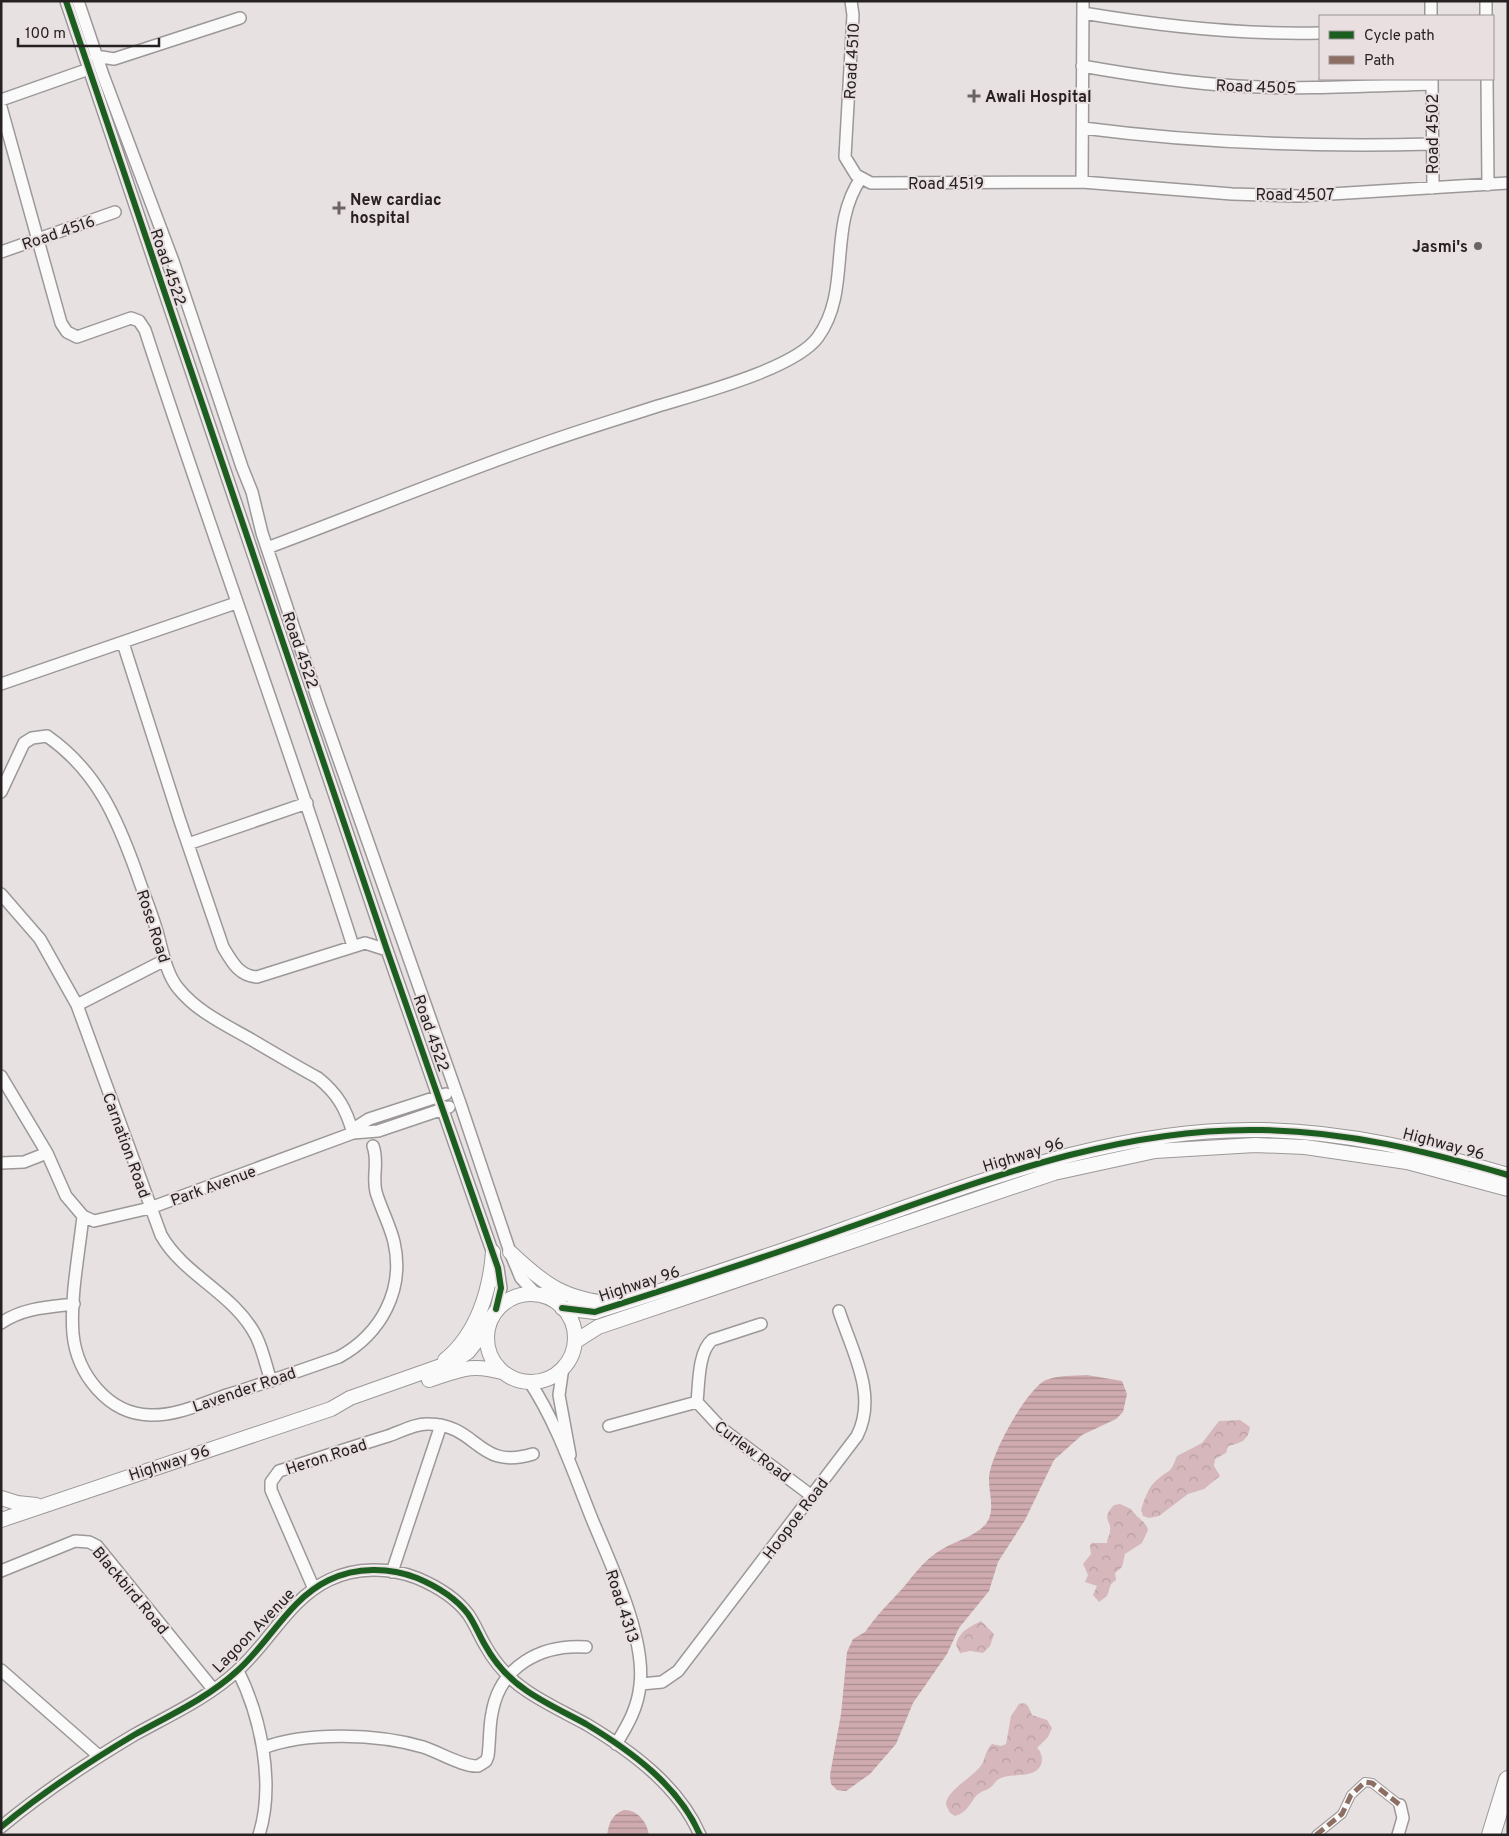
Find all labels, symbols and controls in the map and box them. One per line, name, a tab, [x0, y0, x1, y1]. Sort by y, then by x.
scale bar	[18, 15, 159, 47]
legend	[1319, 15, 1494, 80]
street label: Road 4510	[841, 22, 865, 100]
text: 100 m	[25, 25, 66, 44]
text: Cycle path	[1364, 27, 1435, 46]
text: Path	[1364, 52, 1395, 71]
street label: Road 4505	[1215, 77, 1297, 99]
place label: Awali Hospital	[985, 88, 1092, 108]
marker: Awali Hospital	[967, 89, 981, 103]
street label: Road 4502	[1424, 94, 1444, 174]
street label: Road 4519	[908, 175, 984, 195]
street label: Road 4507	[1256, 186, 1334, 206]
place label: New cardiac hospital	[350, 191, 442, 229]
marker: New cardiac hospital	[332, 201, 346, 215]
street label: Road 4516	[19, 212, 98, 256]
street label: Road 4522	[145, 226, 190, 309]
place label: Jasmi's	[1412, 238, 1468, 258]
marker: Jasmi's	[1472, 240, 1484, 252]
street label: Road 4522	[277, 609, 322, 692]
street label: Rose Road	[131, 887, 173, 966]
street label: Road 4522	[408, 992, 453, 1075]
street label: Carnation Road	[97, 1090, 153, 1201]
street label: Highway 96	[1400, 1124, 1487, 1165]
street label: Highway 96	[980, 1134, 1067, 1178]
street label: Park Avenue	[168, 1162, 259, 1212]
street label: Highway 96	[597, 1262, 683, 1307]
street label: Lavender Road	[190, 1364, 299, 1418]
street label: Curlew Road	[710, 1417, 794, 1488]
street label: Heron Road	[283, 1435, 370, 1480]
street label: Highway 96	[127, 1441, 213, 1486]
street label: Hoopoe Road	[759, 1474, 834, 1564]
street label: Blackbird Road	[87, 1543, 172, 1639]
street label: Road 4313	[600, 1567, 642, 1646]
street label: Lagoon Avenue	[209, 1585, 300, 1678]

